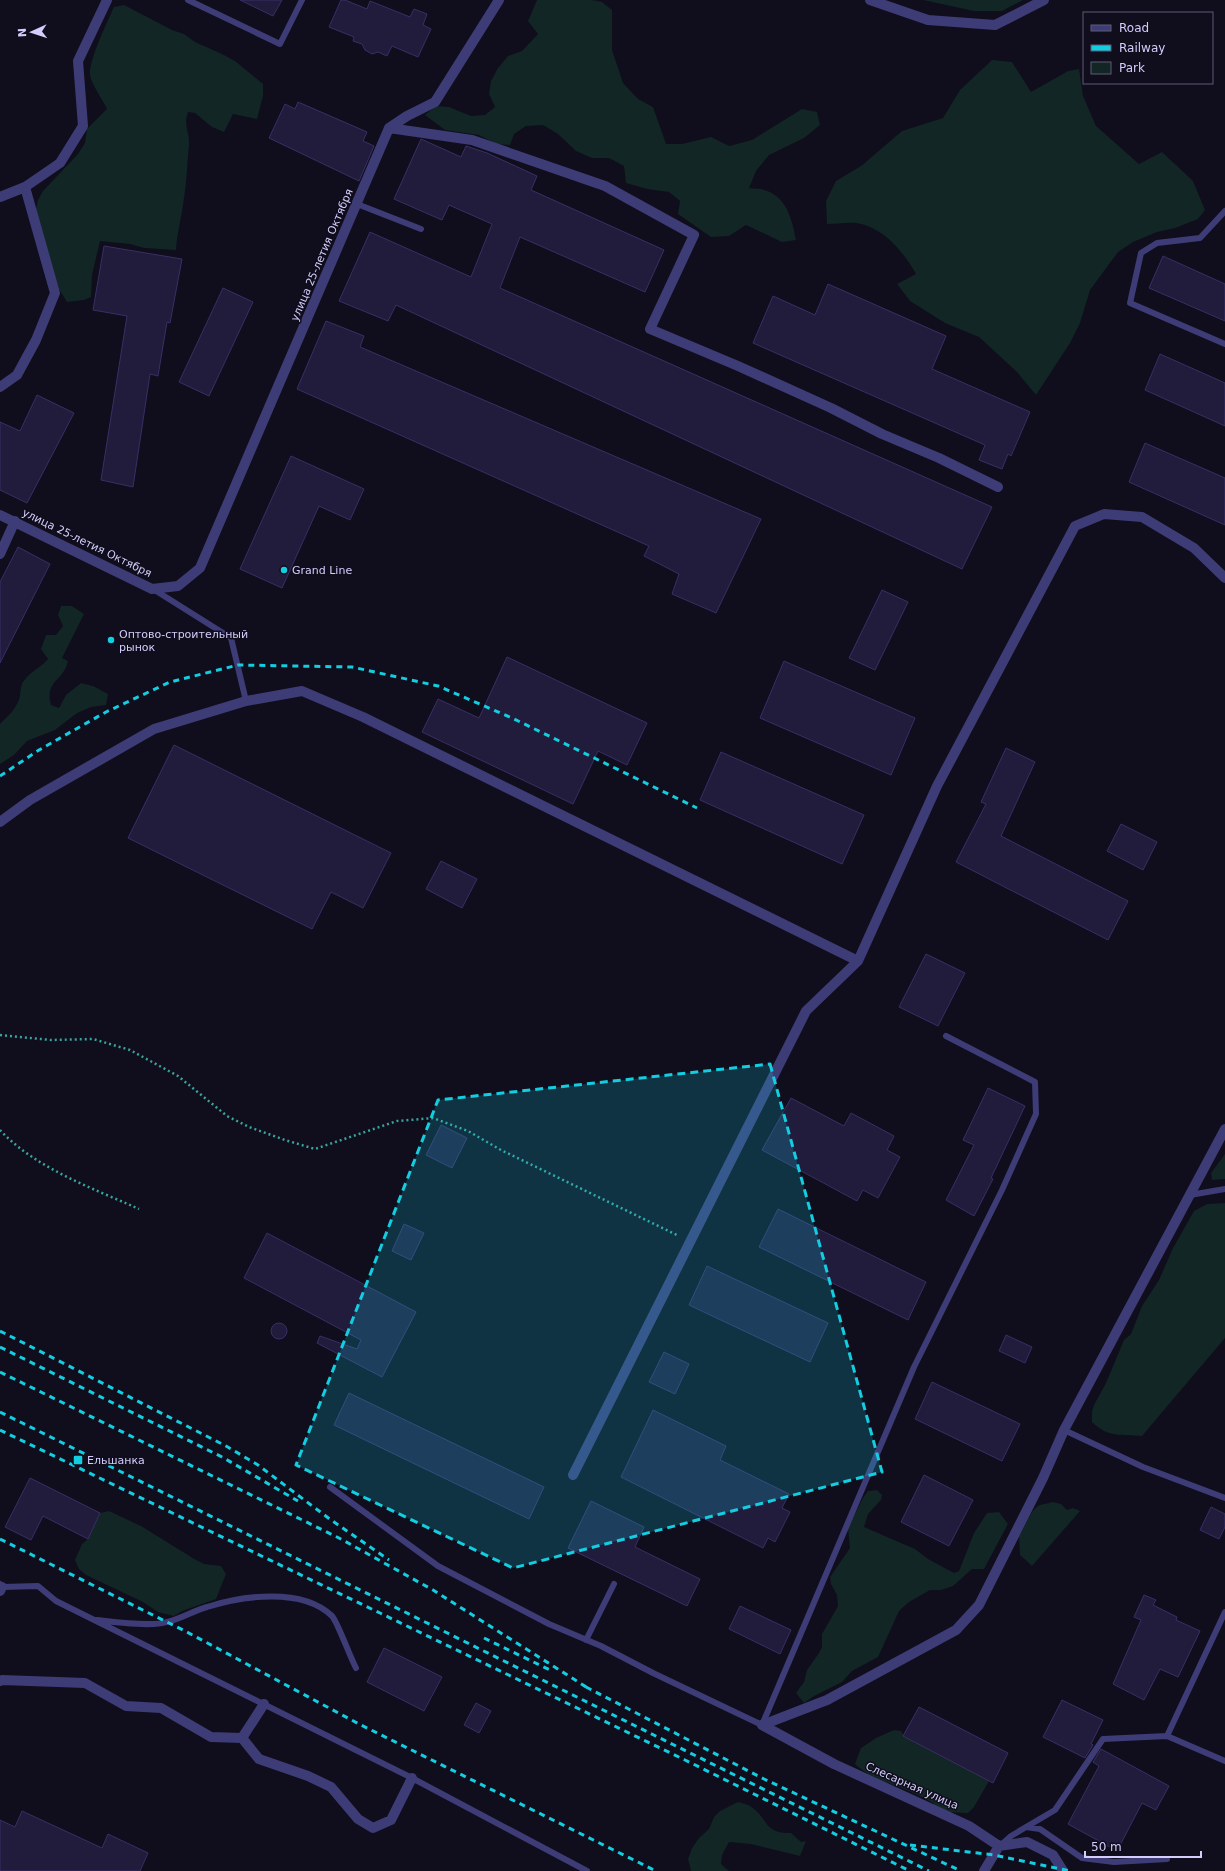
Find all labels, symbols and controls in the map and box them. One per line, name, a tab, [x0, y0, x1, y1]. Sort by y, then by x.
north arrow	[12, 12, 52, 52]
legend	[1083, 12, 1213, 84]
text: Road	[1119, 21, 1149, 35]
text: N	[16, 28, 29, 37]
text: Railway	[1119, 41, 1165, 55]
text: Park	[1119, 61, 1145, 75]
street label: улица 25-летия Октября	[288, 187, 356, 323]
street label: улица 25-летия Октября	[20, 506, 154, 580]
place label: Grand Line	[292, 564, 352, 577]
marker: Grand Line	[279, 565, 289, 575]
place label: Оптово-строительный рынок	[119, 628, 248, 654]
marker: Оптово-строительный рынок	[106, 635, 116, 645]
marker: Ельшанка	[72, 1454, 84, 1466]
place label: Ельшанка	[87, 1454, 145, 1467]
street label: Слесарная улица	[864, 1760, 960, 1812]
scale bar	[1085, 1833, 1201, 1859]
text: 50 m	[1091, 1840, 1122, 1854]

